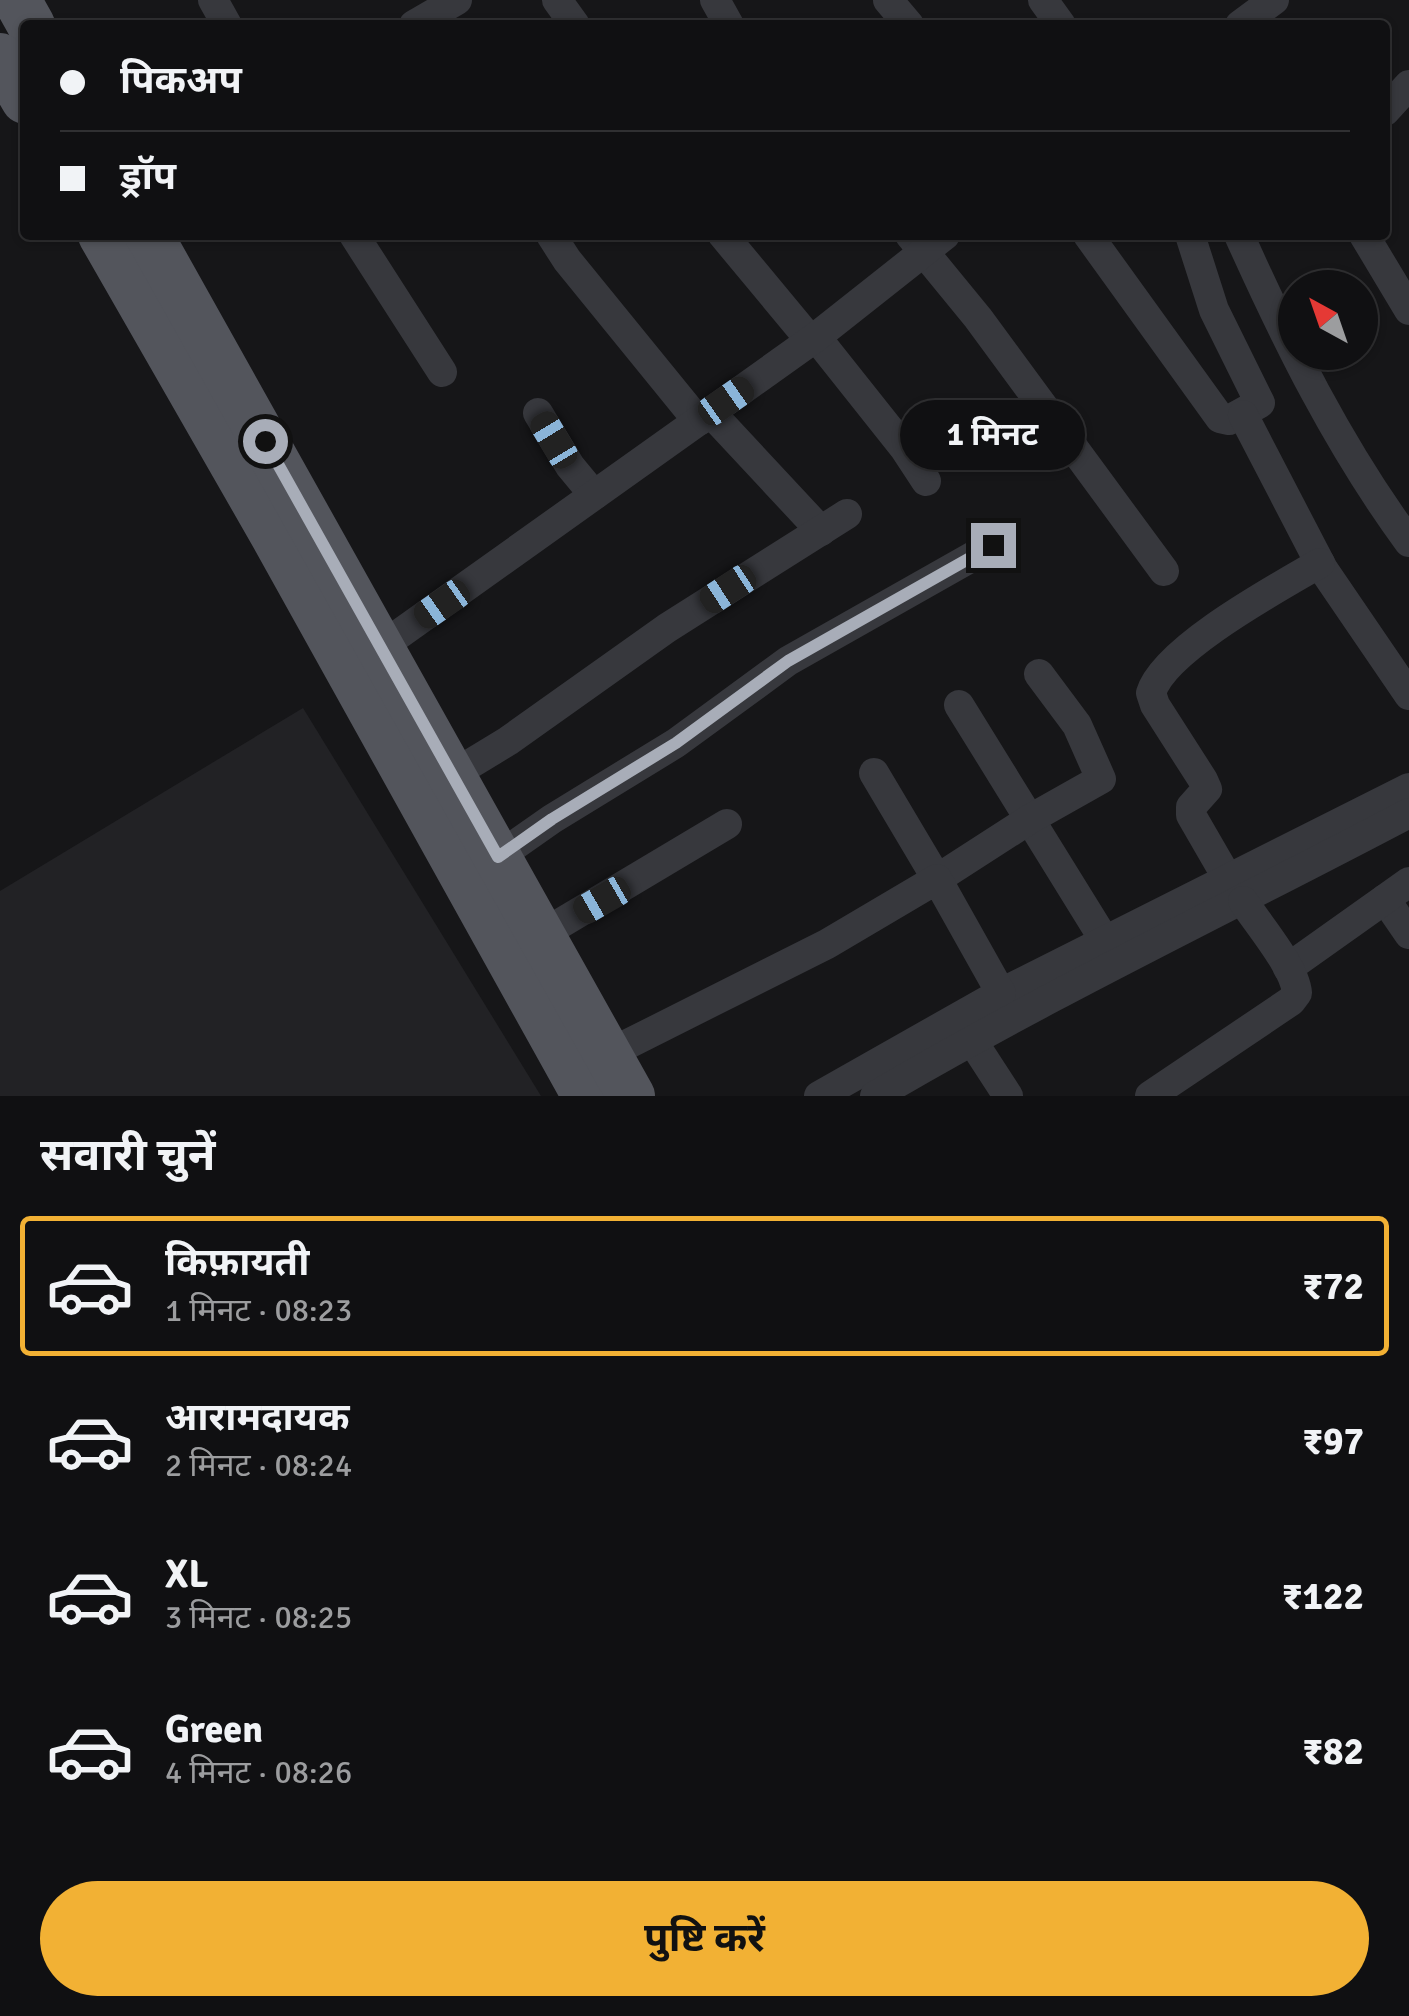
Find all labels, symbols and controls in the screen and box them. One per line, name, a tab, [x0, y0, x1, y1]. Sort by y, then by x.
text: पिकअप	[120, 57, 242, 104]
text: ड्रॉप	[120, 153, 176, 200]
north arrow	[1278, 270, 1378, 370]
map controls	[1278, 270, 1378, 370]
car	[693, 372, 759, 430]
callout: 1 मिनट	[900, 400, 1086, 470]
car	[526, 407, 582, 473]
text: 1 मिनट	[947, 415, 1038, 454]
route start	[243, 419, 288, 464]
route end	[971, 523, 1016, 568]
car	[695, 560, 761, 618]
car	[409, 575, 475, 633]
car	[569, 872, 635, 928]
text: सवारी चुनें	[40, 1128, 215, 1183]
text: किफ़ायती	[165, 1239, 309, 1286]
icon: car	[45, 1241, 135, 1331]
text: ₹72	[1302, 1263, 1364, 1310]
text: 1 मिनट · 08:23	[165, 1291, 352, 1330]
text: आरामदायक	[165, 1394, 349, 1441]
icon: car	[45, 1396, 135, 1486]
text: ₹97	[1302, 1418, 1364, 1465]
text: 2 मिनट · 08:24	[165, 1446, 352, 1485]
icon: car	[45, 1551, 135, 1641]
text: XL	[165, 1551, 208, 1598]
text: ₹122	[1282, 1573, 1364, 1620]
text: 3 मिनट · 08:25	[165, 1598, 352, 1637]
icon: car	[45, 1706, 135, 1796]
text: Green	[165, 1706, 263, 1753]
text: ₹82	[1302, 1728, 1364, 1775]
text: 4 मिनट · 08:26	[165, 1753, 352, 1792]
button: पुष्टि करें	[40, 1881, 1369, 1996]

